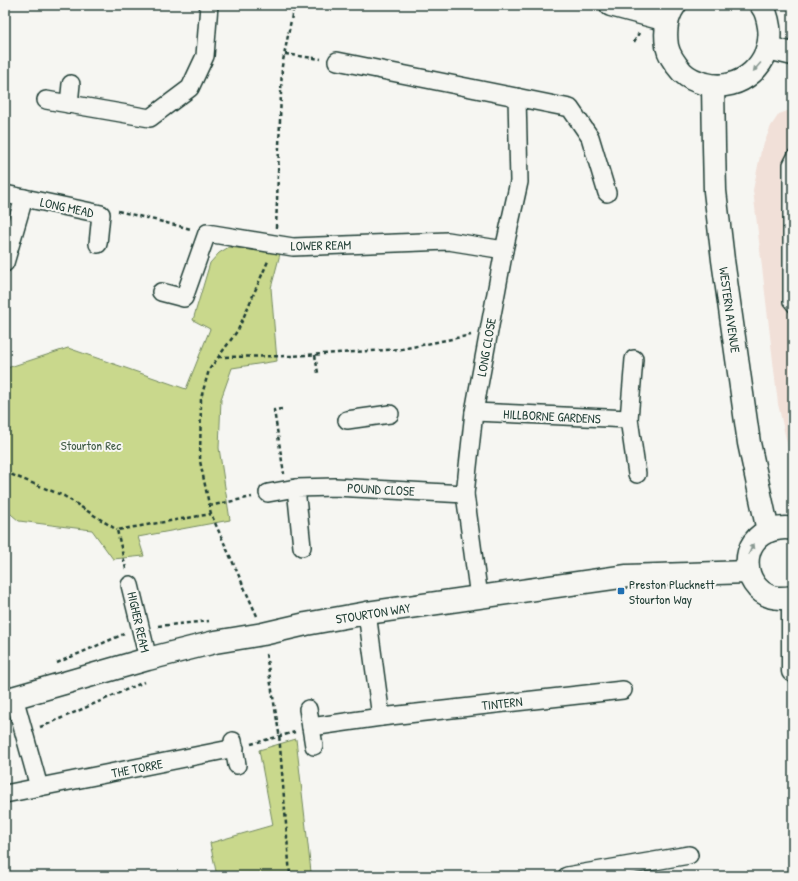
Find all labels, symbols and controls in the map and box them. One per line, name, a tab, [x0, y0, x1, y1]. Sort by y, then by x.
one-way arrow	[753, 61, 762, 72]
street label: LONG MEAD	[39, 193, 96, 222]
street label: LOWER REAM	[291, 235, 352, 255]
street label: WESTERN AVENUE	[715, 266, 745, 354]
street label: LONG CLOSE	[472, 316, 500, 378]
street label: HILLBORNE GARDENS	[503, 404, 601, 428]
park label: Stourton Rec	[61, 436, 121, 454]
street label: POUND CLOSE	[347, 478, 415, 500]
one-way arrow	[748, 543, 754, 554]
place label: Preston Plucknett Stourton Way	[629, 575, 715, 608]
marker: Preston Plucknett Stourton Way	[616, 586, 626, 596]
street label: HIGHER REAM	[123, 590, 155, 654]
street label: STOURTON WAY	[334, 598, 412, 628]
street label: TINTERN	[481, 692, 523, 714]
street label: THE TORRE	[110, 754, 164, 782]

